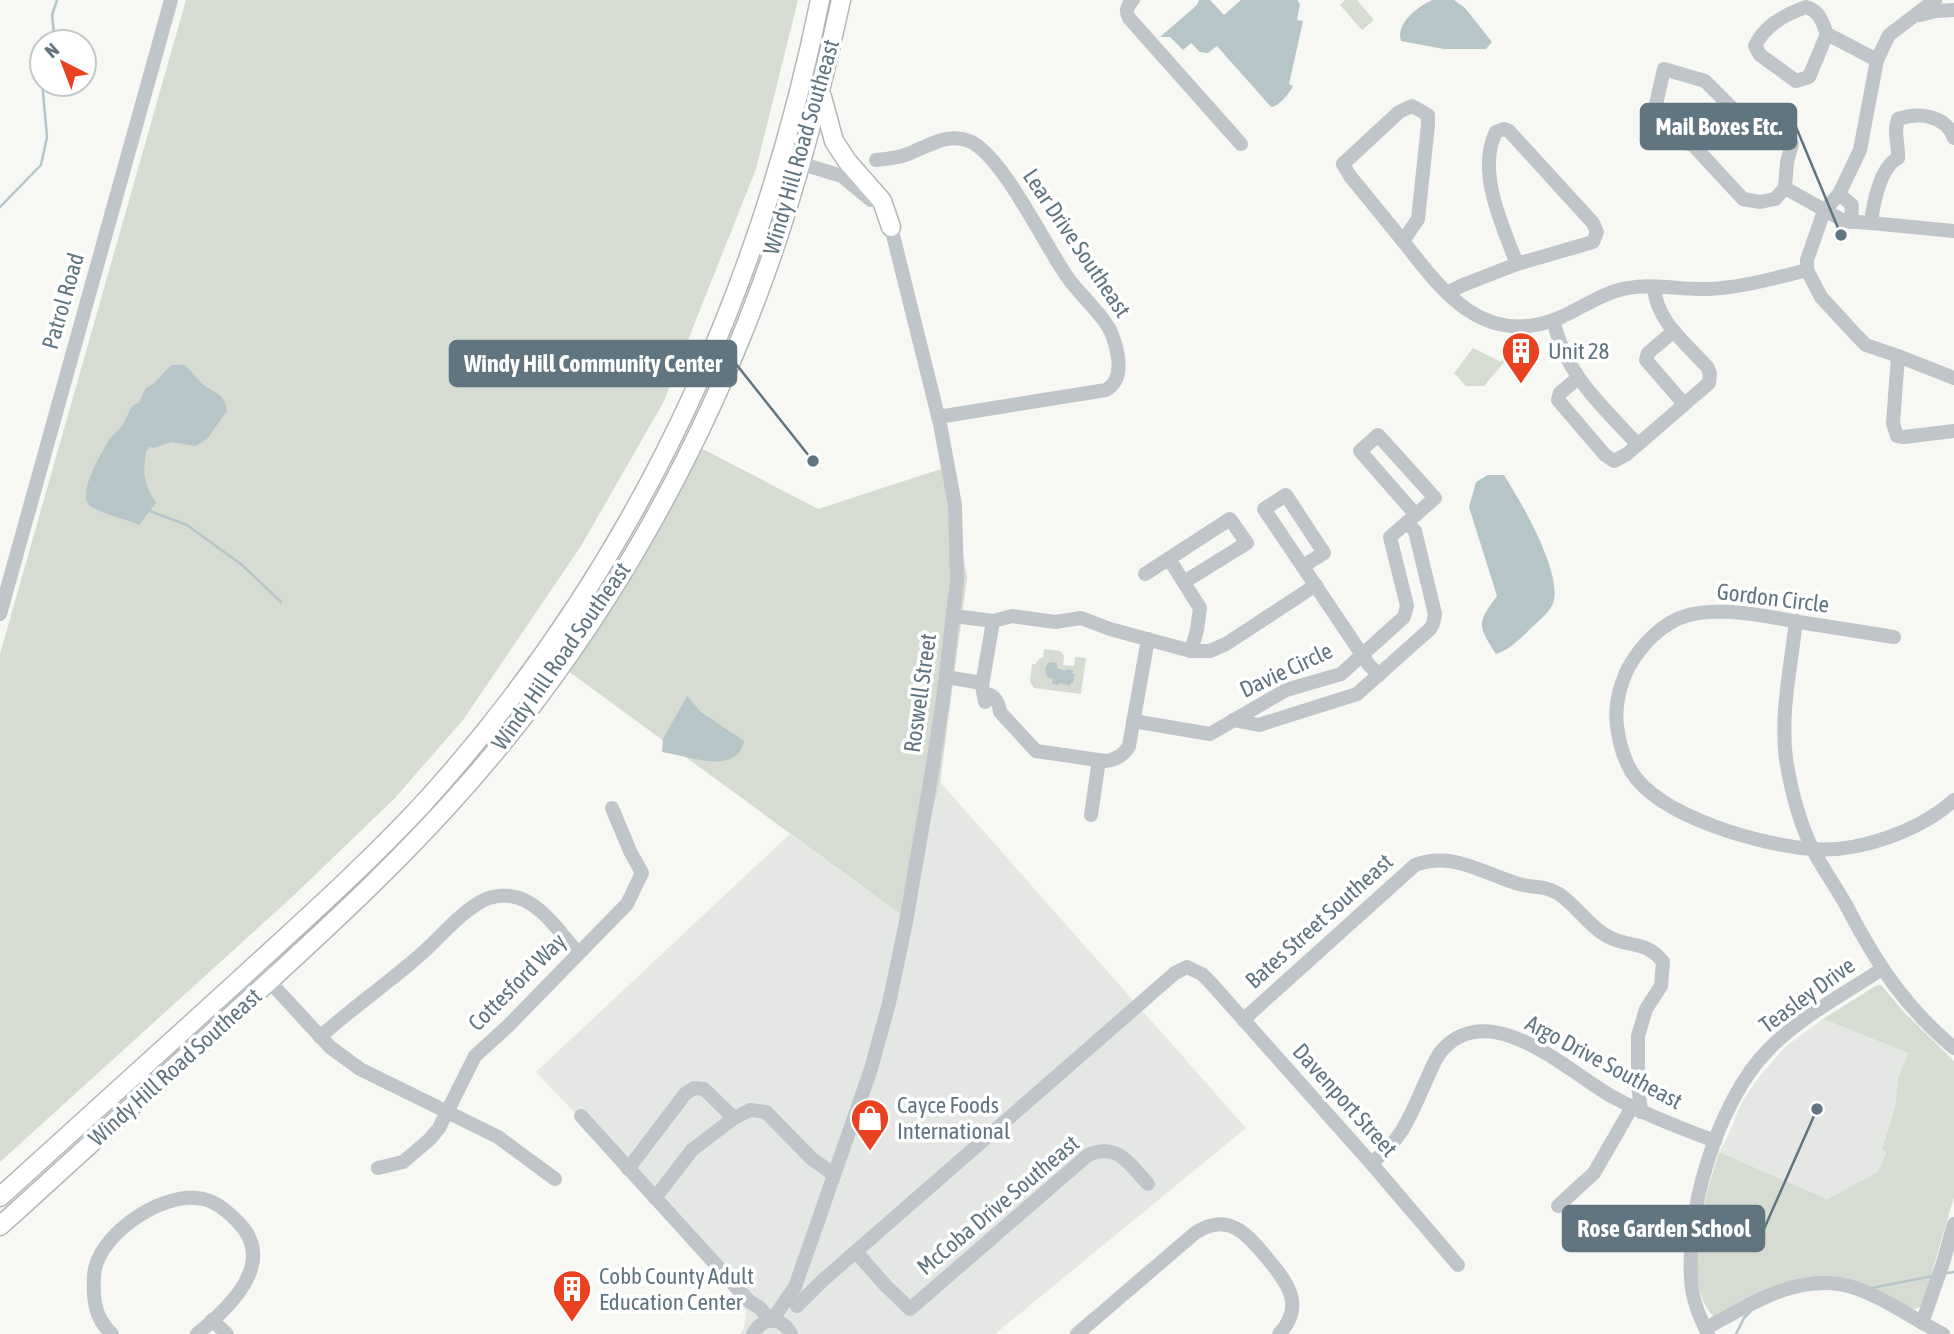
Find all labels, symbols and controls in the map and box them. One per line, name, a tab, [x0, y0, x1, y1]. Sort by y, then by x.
north arrow	[28, 28, 98, 98]
street label: Windy Hill Road Southeast	[758, 36, 844, 258]
text: N	[40, 38, 63, 62]
callout: Mail Boxes Etc.	[1641, 104, 1796, 149]
text: Mail Boxes Etc.	[1656, 113, 1782, 140]
street label: Lear Drive Southeast	[1018, 164, 1136, 322]
street label: Patrol Road	[37, 250, 89, 352]
building icon: Unit 28	[1500, 330, 1542, 385]
place label: Unit 28	[1548, 338, 1609, 364]
callout: Windy Hill Community Center	[450, 341, 736, 386]
text: Windy Hill Community Center	[463, 350, 723, 377]
street label: Windy Hill Road Southeast	[486, 557, 636, 755]
street label: Gordon Circle	[1715, 578, 1831, 618]
street label: Roswell Street	[899, 632, 941, 754]
street label: Davie Circle	[1236, 637, 1336, 703]
street label: Bates Street Southeast	[1240, 848, 1398, 994]
street label: Cottesford Way	[463, 928, 571, 1036]
street label: Teasley Drive	[1754, 952, 1860, 1038]
street label: Windy Hill Road Southeast	[83, 983, 267, 1151]
street label: Argo Drive Southeast	[1521, 1010, 1687, 1114]
street label: Davenport Street	[1288, 1038, 1402, 1162]
place label: Cayce Foods International	[897, 1092, 1010, 1144]
shop icon: Cayce Foods International	[849, 1097, 891, 1152]
street label: McCoba Drive Southeast	[912, 1130, 1084, 1280]
callout: Rose Garden School	[1563, 1206, 1764, 1251]
text: Rose Garden School	[1577, 1215, 1751, 1242]
place label: Cobb County Adult Education Center	[599, 1263, 754, 1315]
building icon: Cobb County Adult Education Center	[551, 1268, 593, 1323]

